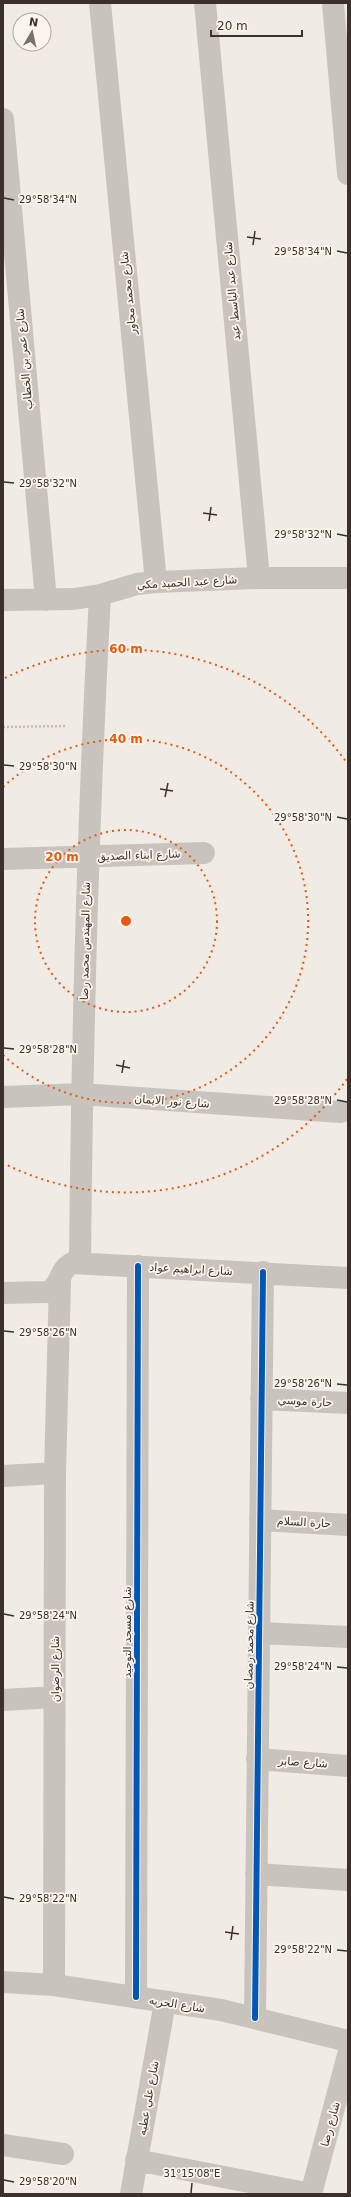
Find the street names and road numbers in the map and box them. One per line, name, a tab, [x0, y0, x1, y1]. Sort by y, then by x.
street label: شارع عبد الباسط عيد	[222, 241, 243, 341]
street label: شارع محمد مجاور	[118, 251, 139, 336]
street label: شارع عمر بن الخطاب	[14, 308, 35, 410]
street label: شارع عبد الحميد مكي	[136, 573, 238, 592]
street label: شارع ابناء الصديق	[97, 848, 181, 864]
street label: شارع المهندس محمد رضا	[78, 882, 93, 1000]
street label: شارع نور الايمان	[134, 1092, 210, 1111]
street label: شارع ابراهيم عواد	[149, 1261, 233, 1278]
street label: حارة موسي	[277, 1394, 333, 1409]
street label: حارة السلام	[277, 1515, 331, 1530]
street label: شارع مسجد التوحيد	[121, 1586, 134, 1678]
street label: شارع محمد رمضان	[242, 1601, 257, 1689]
street label: شارع الرضوان	[49, 1636, 62, 1702]
street label: شارع صابر	[277, 1754, 328, 1771]
street label: شارع الحريه	[148, 1994, 206, 2015]
street label: شارع علي عطيه	[136, 2060, 161, 2136]
street label: شارع رضا	[318, 2100, 343, 2148]

